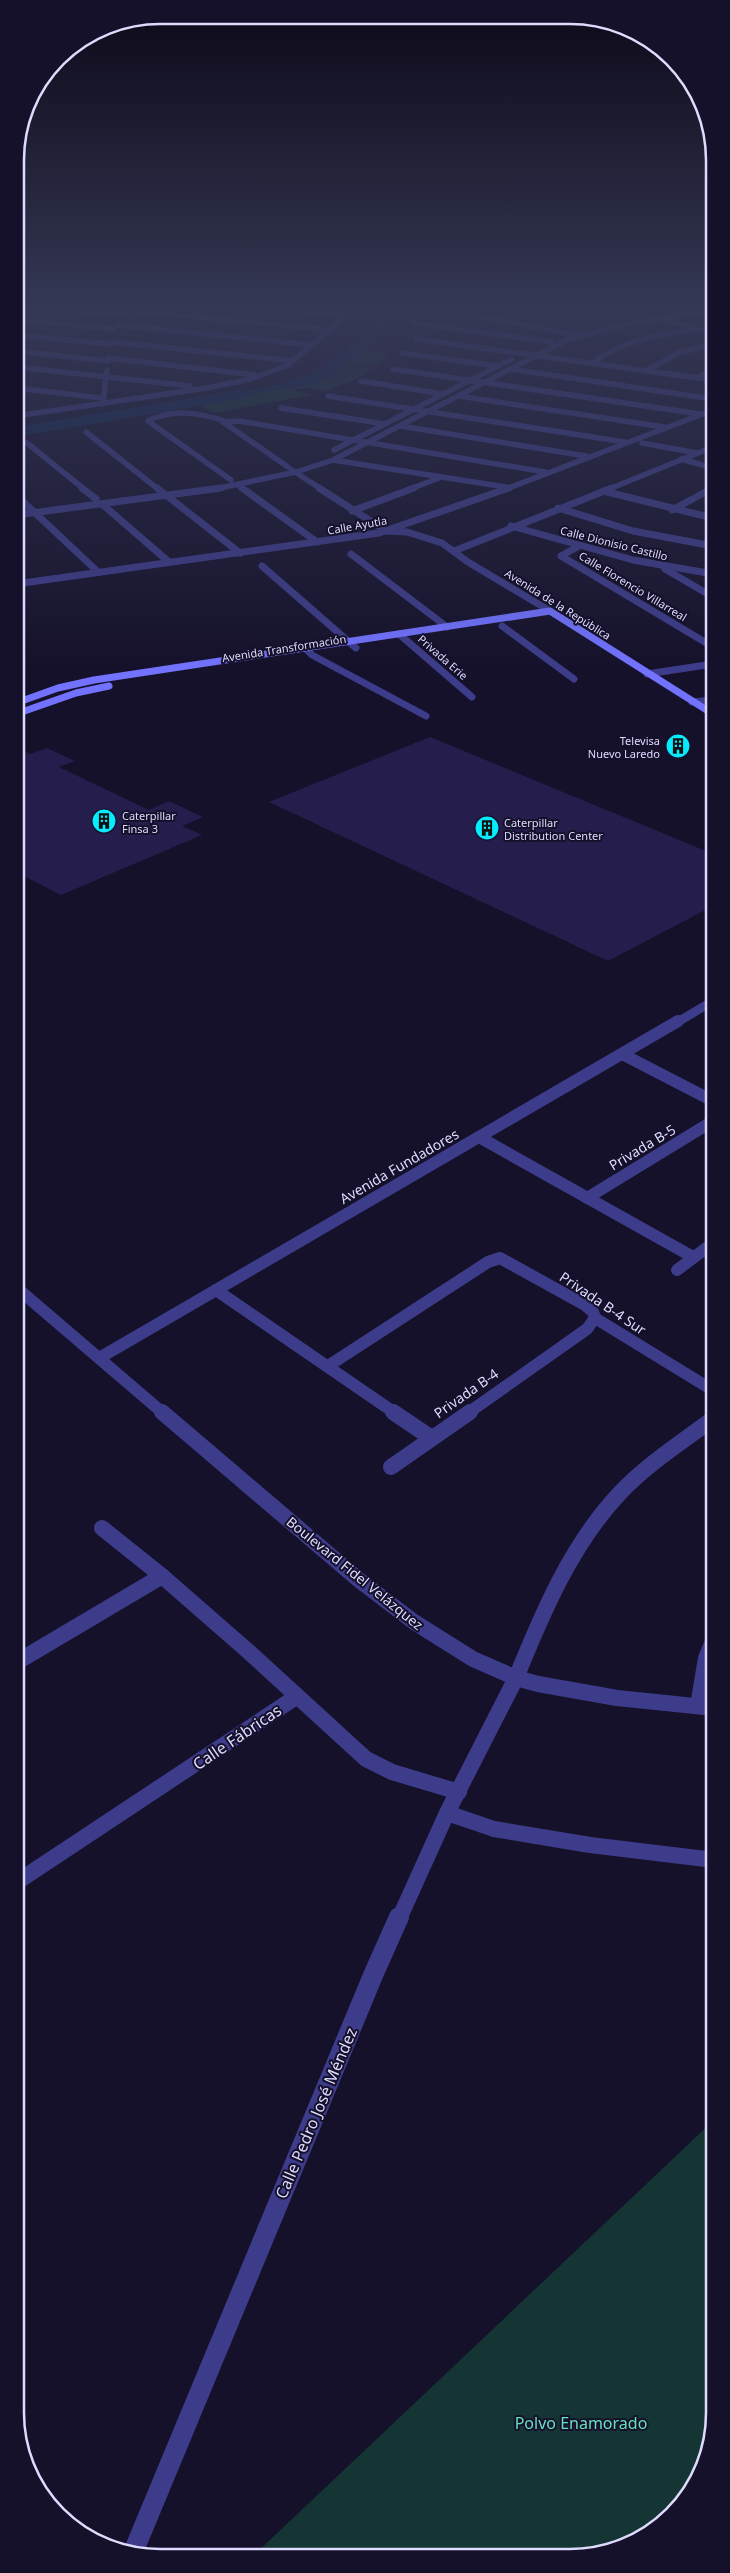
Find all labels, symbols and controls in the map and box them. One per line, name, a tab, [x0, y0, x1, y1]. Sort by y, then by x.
street label: Calle Ayutla	[326, 512, 388, 538]
street label: Calle Dionisio Castillo	[559, 522, 670, 564]
street label: Calle Florencio Villarreal	[576, 548, 690, 624]
street label: Avenida de la República	[502, 565, 614, 643]
street label: Avenida Transformación	[221, 631, 347, 665]
street label: Privada Erie	[415, 631, 471, 683]
place label: Televisa Nuevo Laredo	[588, 733, 660, 761]
building icon: Televisa Nuevo Laredo	[665, 733, 691, 759]
building icon: Caterpillar Finsa 3	[91, 808, 117, 834]
place label: Caterpillar Finsa 3	[122, 808, 176, 836]
building icon: Caterpillar Distribution Center	[474, 815, 500, 841]
place label: Caterpillar Distribution Center	[504, 815, 603, 843]
street label: Privada B-5	[605, 1120, 679, 1174]
street label: Avenida Fundadores	[336, 1124, 462, 1208]
street label: Privada B-4 Sur	[556, 1267, 650, 1339]
street label: Privada B-4	[430, 1364, 502, 1422]
street label: Boulevard Fidel Velázquez	[283, 1512, 428, 1634]
street label: Calle Fábricas	[188, 1699, 286, 1775]
street label: Calle Pedro José Méndez	[270, 2024, 362, 2202]
park label: Polvo Enamorado	[515, 2412, 647, 2434]

